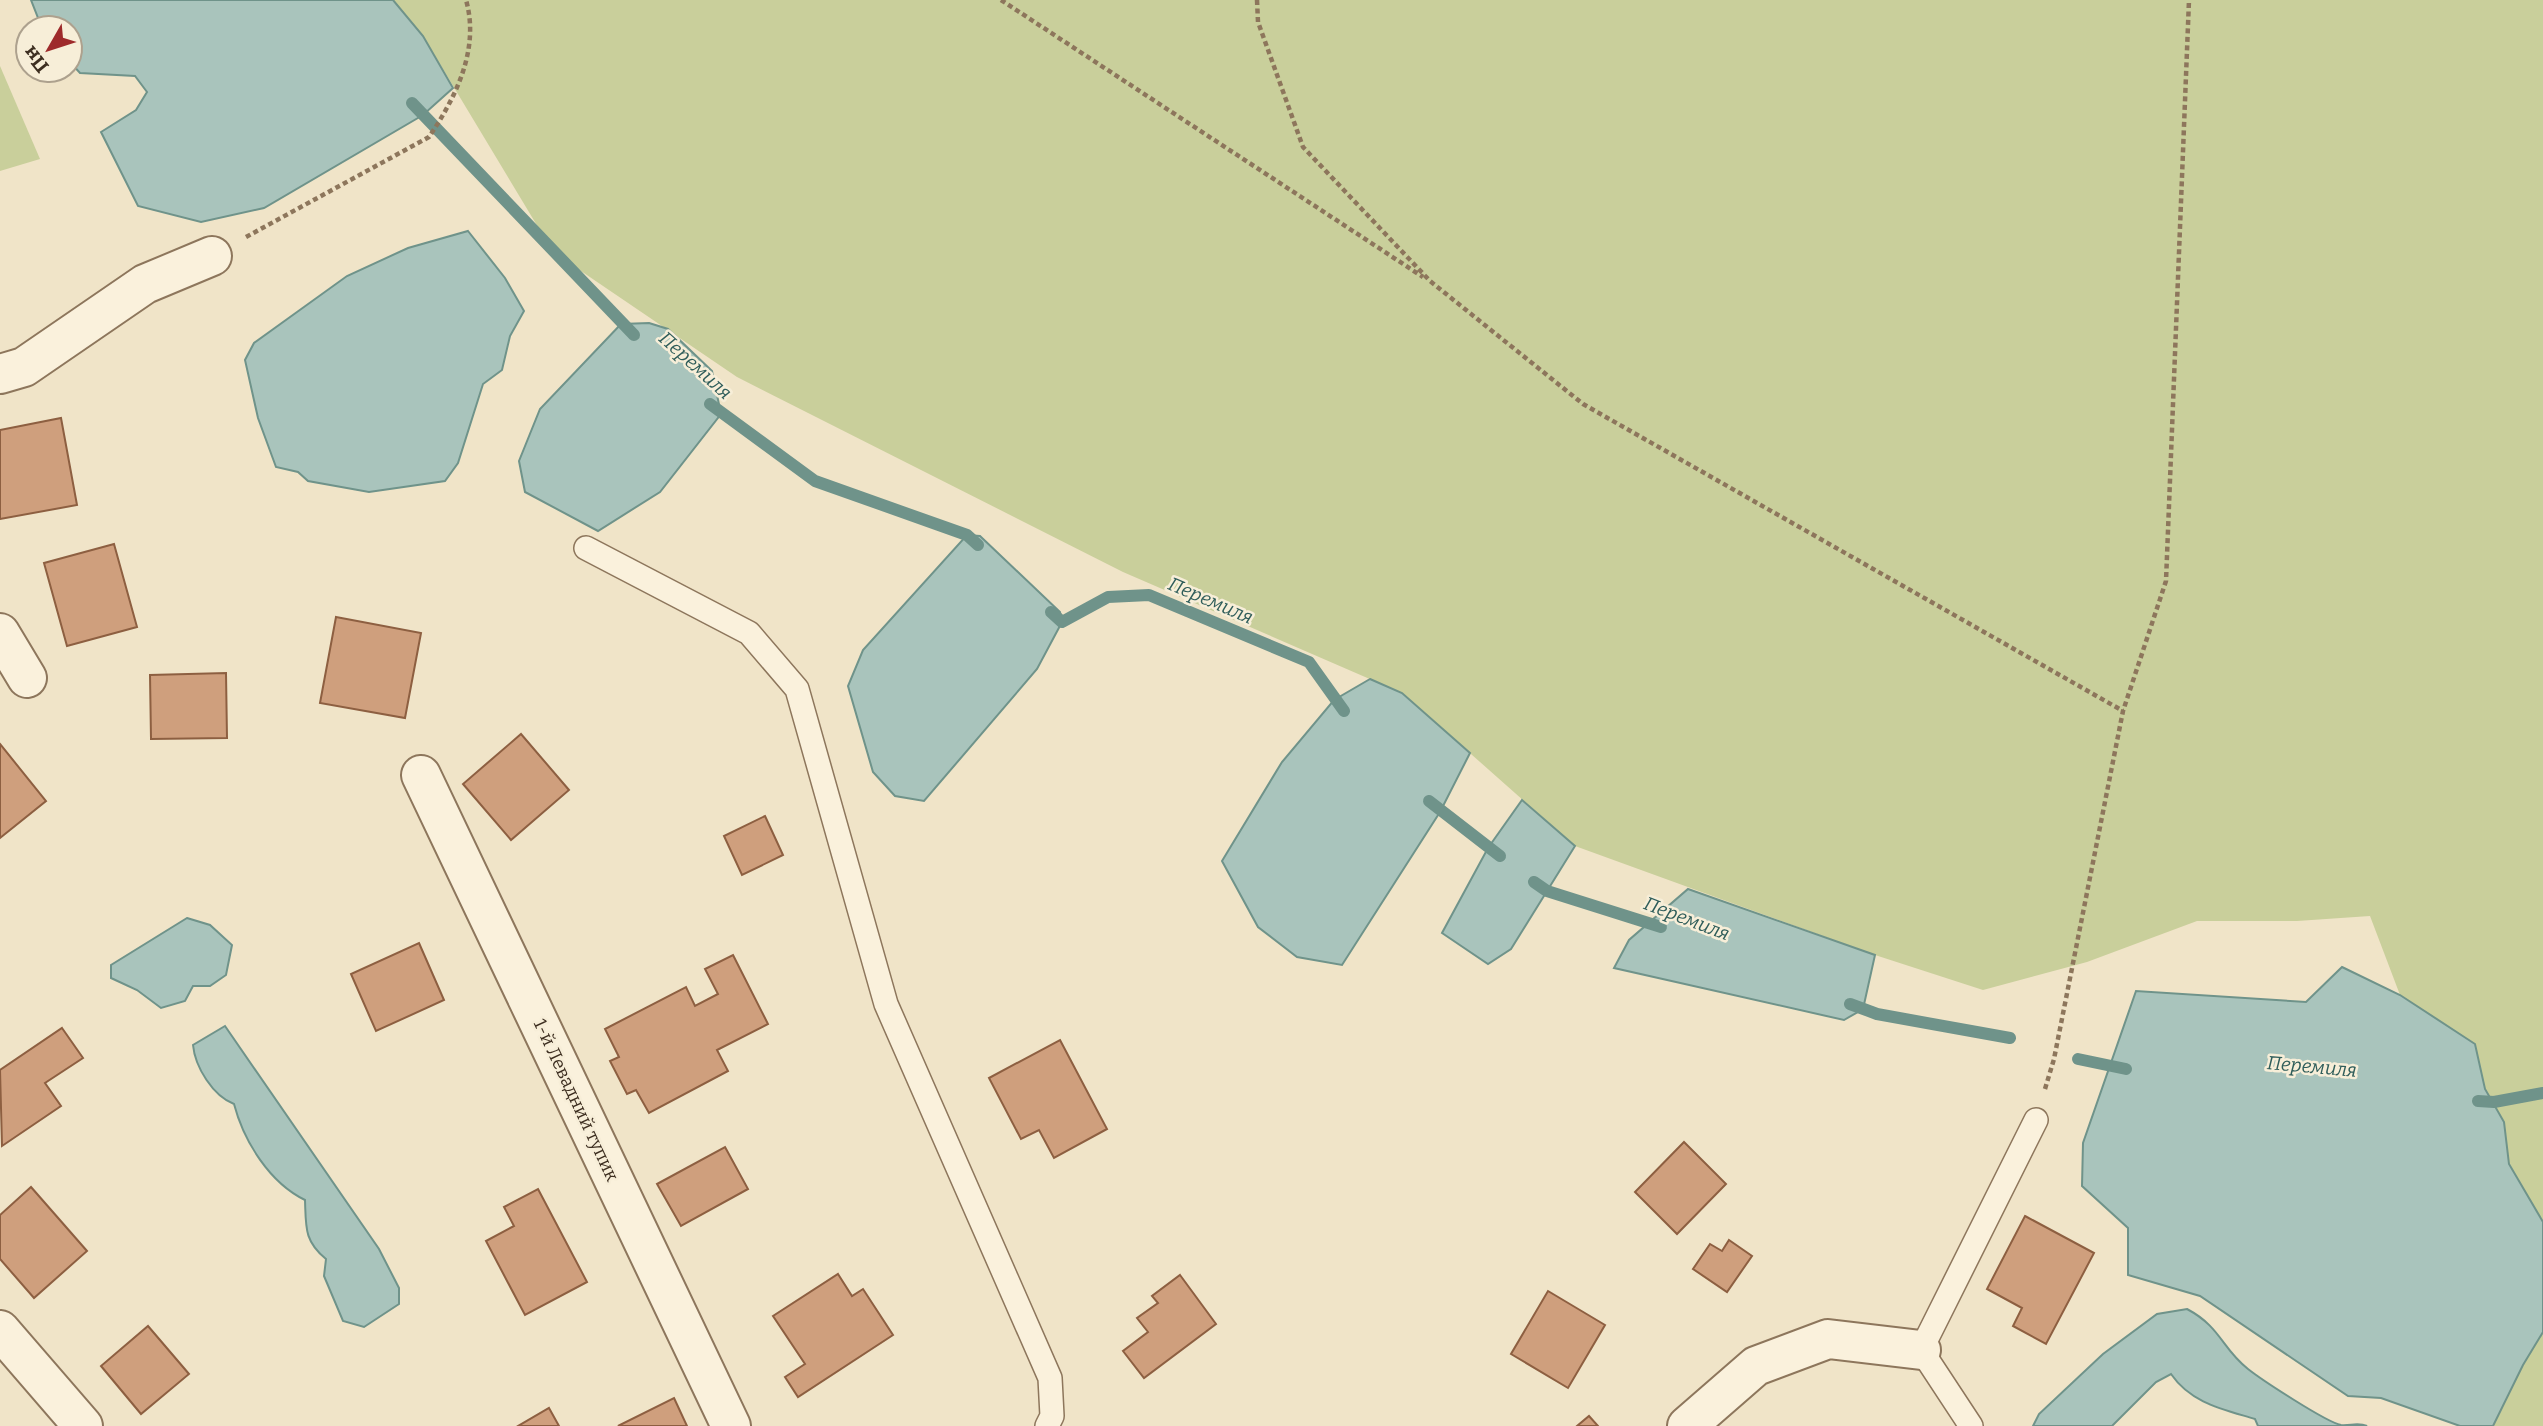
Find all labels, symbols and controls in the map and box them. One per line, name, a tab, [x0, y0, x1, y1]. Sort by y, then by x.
north arrow	[14, 14, 84, 84]
text: Пн	[18, 41, 54, 77]
water label: Перемиля	[655, 327, 737, 404]
water label: Перемиля	[1165, 572, 1257, 629]
water label: Перемиля	[1641, 892, 1733, 945]
street label: 1-й Левадний тупик	[529, 1015, 624, 1185]
water label: Перемиля	[2266, 1051, 2358, 1082]

